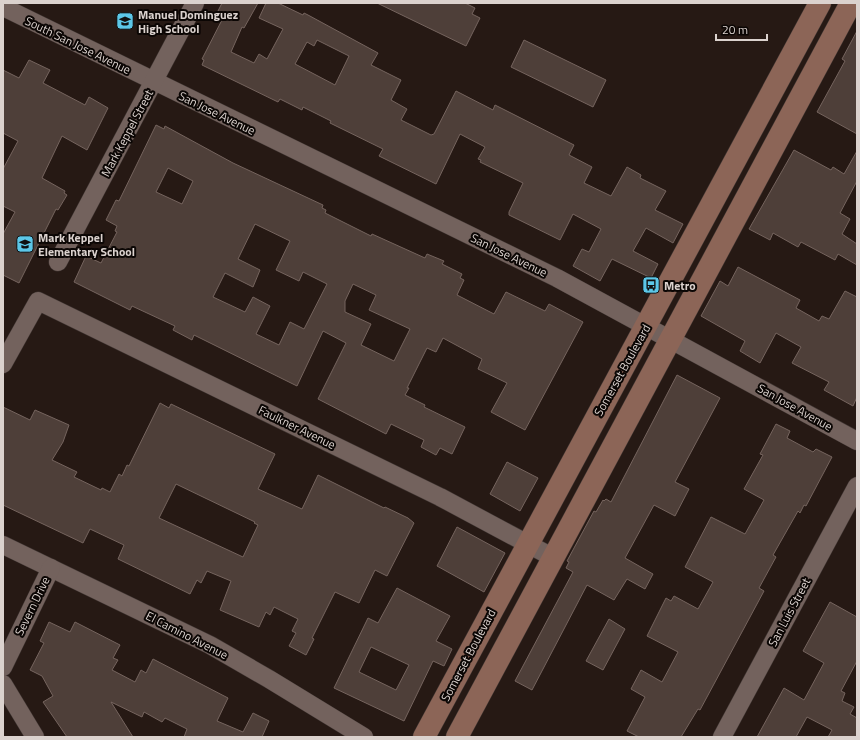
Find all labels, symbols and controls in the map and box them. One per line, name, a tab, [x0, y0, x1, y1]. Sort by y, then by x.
place label: Manuel Dominguez High School	[138, 5, 238, 38]
street label: South San Jose Avenue	[22, 11, 134, 79]
school or university icon: Manuel Dominguez High School	[115, 11, 135, 31]
scale bar	[716, 16, 767, 42]
text: 20 m	[722, 20, 748, 39]
street label: Mark Keppel Street	[96, 85, 158, 180]
street label: San Jose Avenue	[175, 86, 259, 140]
place label: Mark Keppel Elementary School	[38, 228, 135, 261]
street label: San Jose Avenue	[467, 228, 551, 282]
school or university icon: Mark Keppel Elementary School	[15, 234, 35, 254]
bus stop icon: Metro	[641, 275, 661, 295]
place label: Metro	[664, 276, 696, 295]
street label: Somerset Boulevard	[589, 321, 655, 419]
street label: San Jose Avenue	[754, 379, 836, 435]
street label: Faulkner Avenue	[255, 400, 339, 454]
street label: Severn Drive	[10, 573, 54, 639]
street label: San Luis Street	[763, 574, 815, 650]
street label: Somerset Boulevard	[436, 605, 500, 705]
street label: El Camino Avenue	[142, 606, 232, 664]

